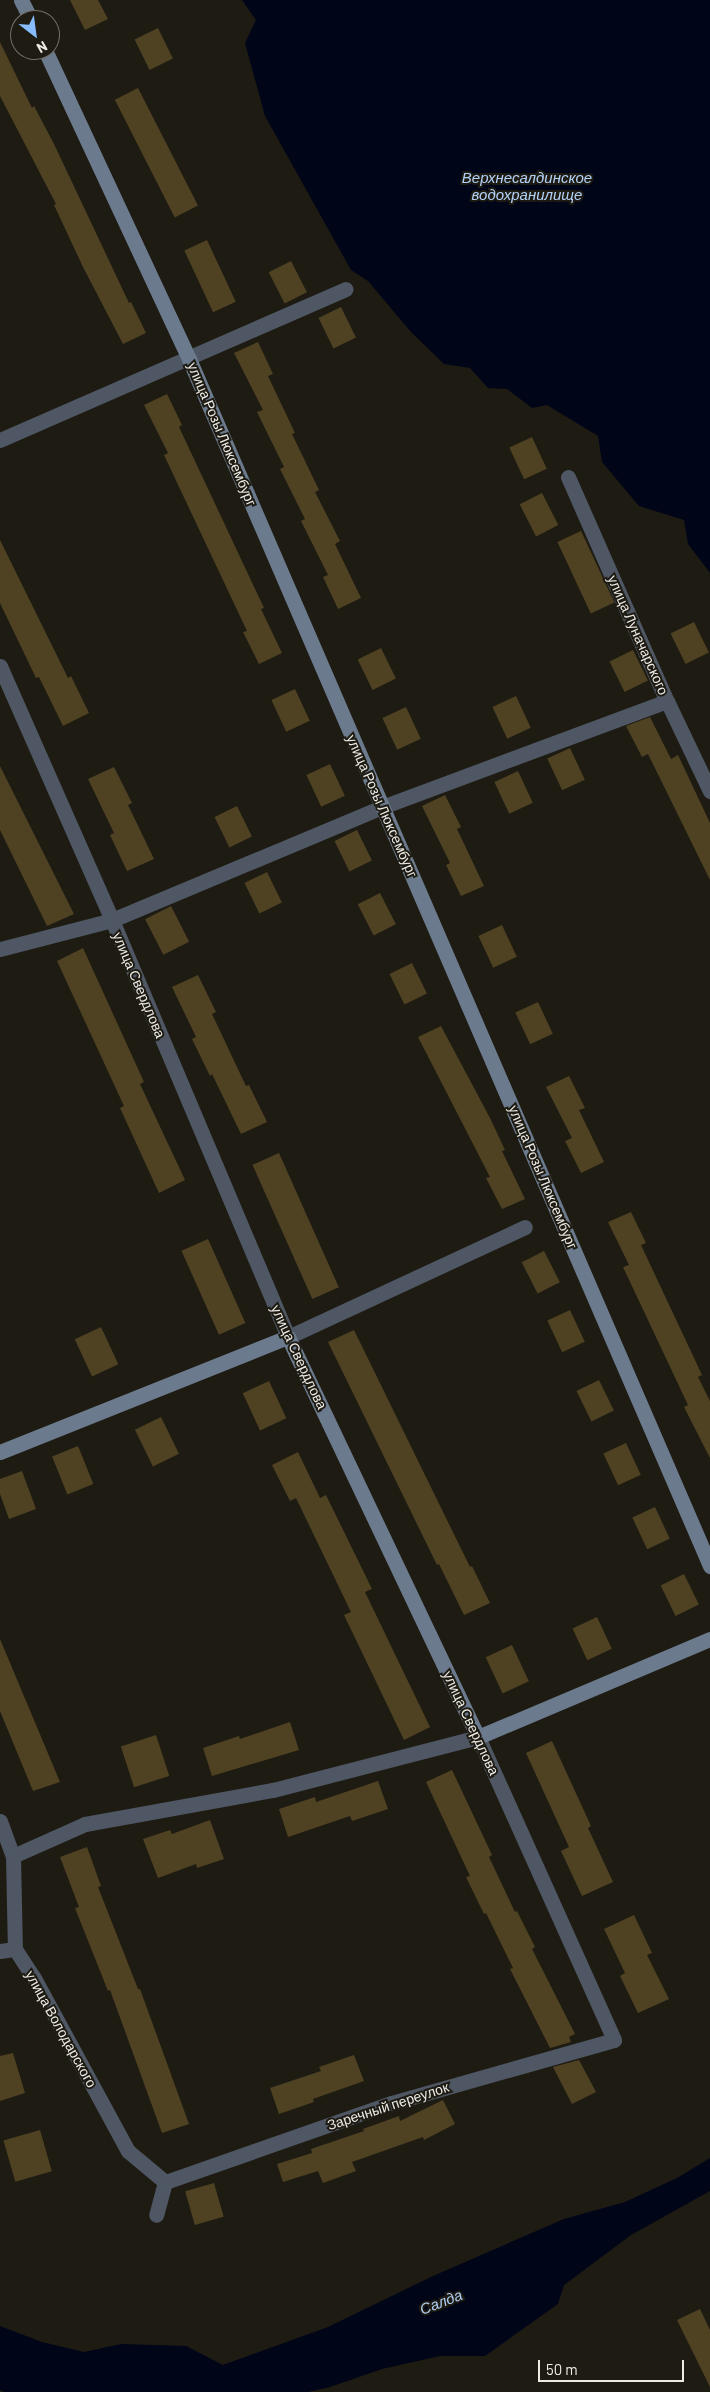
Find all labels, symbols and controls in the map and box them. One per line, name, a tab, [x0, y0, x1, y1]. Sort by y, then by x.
north arrow	[10, 10, 60, 60]
text: N	[34, 38, 51, 57]
water label: Верхнесалдинское водохранилище	[462, 168, 592, 203]
street label: улица Розы Люксембург	[184, 360, 260, 508]
street label: улица Луначарского	[604, 572, 672, 698]
street label: улица Розы Люксембург	[343, 732, 421, 880]
street label: улица Свердлова	[109, 930, 169, 1040]
street label: улица Розы Люксембург	[505, 1103, 581, 1251]
street label: улица Свердлова	[267, 1302, 331, 1412]
street label: улица Свердлова	[439, 1668, 503, 1778]
street label: улица Володарского	[22, 1968, 100, 2090]
street label: Заречный переулок	[325, 2078, 451, 2134]
water label: Салда	[417, 2286, 465, 2318]
scale bar	[540, 2350, 686, 2382]
text: 50 m	[546, 2360, 578, 2378]

